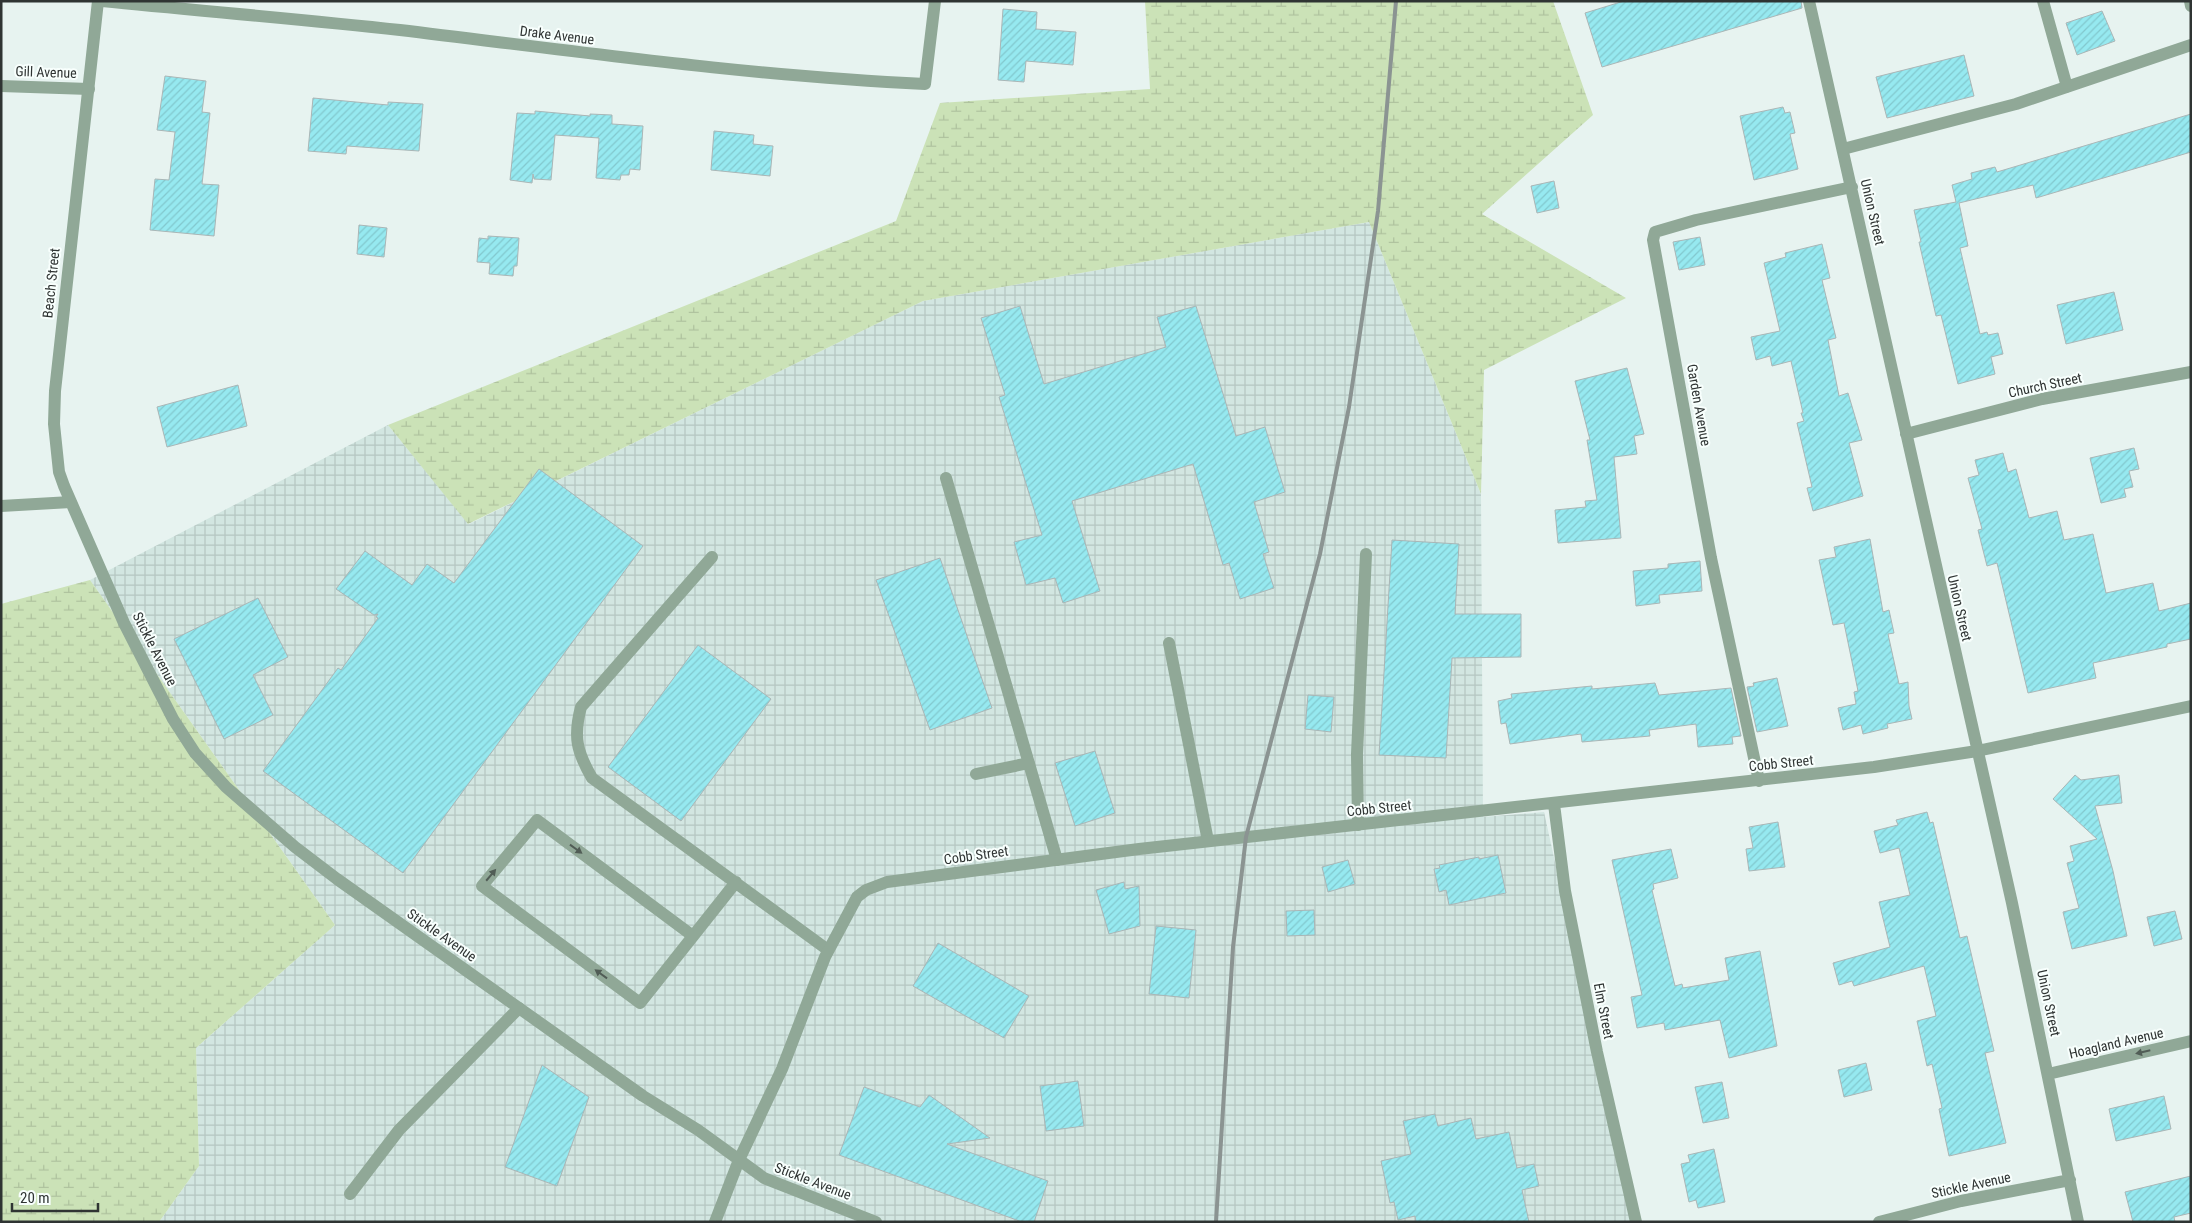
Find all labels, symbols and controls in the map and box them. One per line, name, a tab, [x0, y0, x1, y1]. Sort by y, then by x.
street label: Drake Avenue	[519, 22, 596, 48]
street label: Gill Avenue	[15, 63, 77, 81]
street label: Union Street	[1858, 177, 1888, 247]
street label: Beach Street	[39, 247, 63, 319]
street label: Garden Avenue	[1684, 363, 1714, 448]
street label: Church Street	[2007, 369, 2083, 401]
street label: Union Street	[1945, 573, 1975, 643]
street label: Stickle Avenue	[130, 609, 181, 689]
street label: Cobb Street	[1748, 752, 1814, 774]
street label: Cobb Street	[1346, 797, 1412, 819]
street label: Cobb Street	[943, 843, 1009, 867]
one-way arrow	[569, 844, 583, 854]
one-way arrow	[486, 868, 497, 881]
street label: Stickle Avenue	[404, 905, 480, 965]
one-way arrow	[595, 968, 608, 979]
street label: Union Street	[2034, 968, 2064, 1038]
street label: Elm Street	[1591, 982, 1617, 1040]
street label: Hoagland Avenue	[2067, 1024, 2165, 1062]
one-way arrow	[2136, 1048, 2151, 1056]
street label: Stickle Avenue	[772, 1159, 854, 1203]
street label: Stickle Avenue	[1930, 1169, 2013, 1201]
scale bar	[12, 1180, 99, 1212]
text: 20 m	[20, 1189, 50, 1207]

